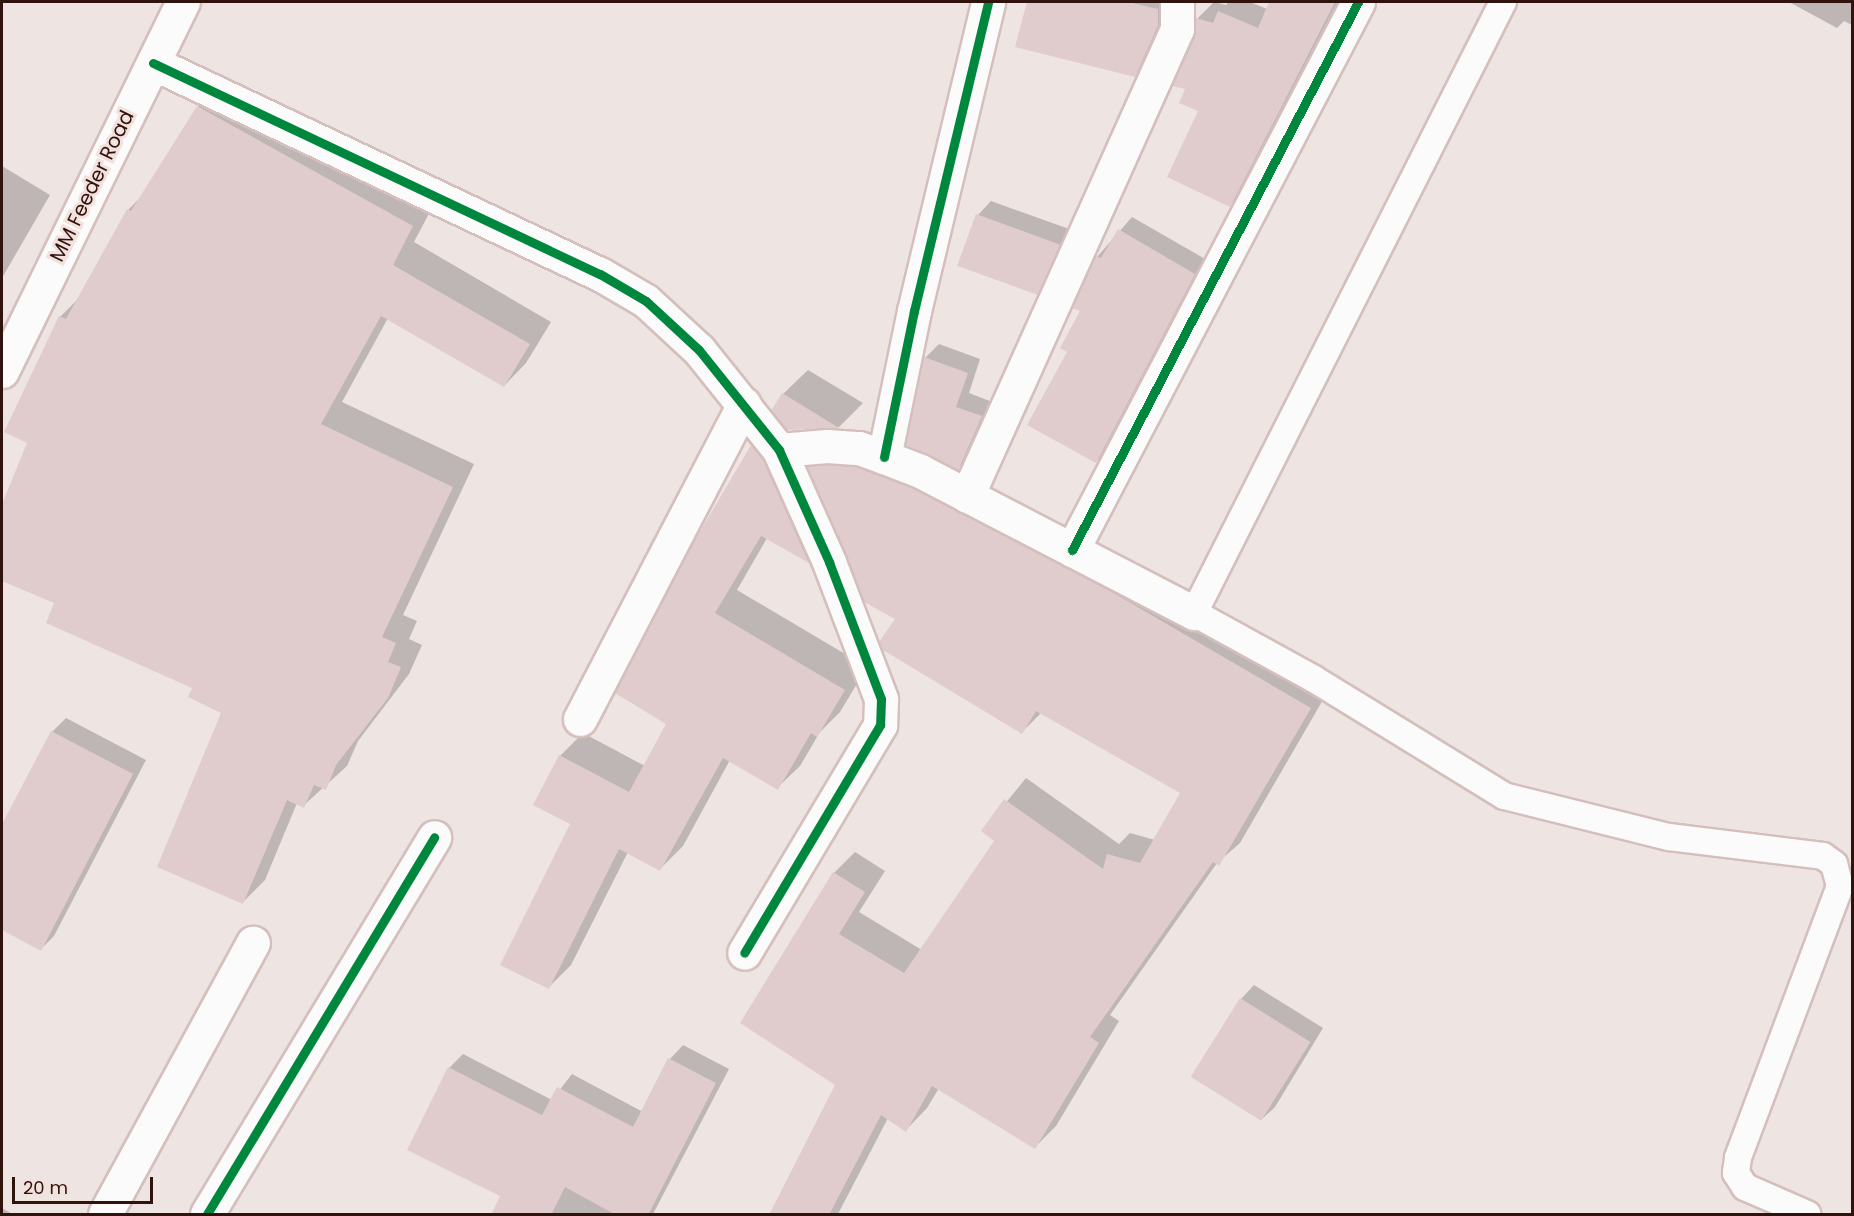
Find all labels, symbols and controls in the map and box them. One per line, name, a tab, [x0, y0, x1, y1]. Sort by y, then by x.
street label: MM Feeder Road	[45, 106, 139, 266]
scale bar	[15, 1165, 156, 1203]
text: 20 m	[23, 1175, 68, 1200]

